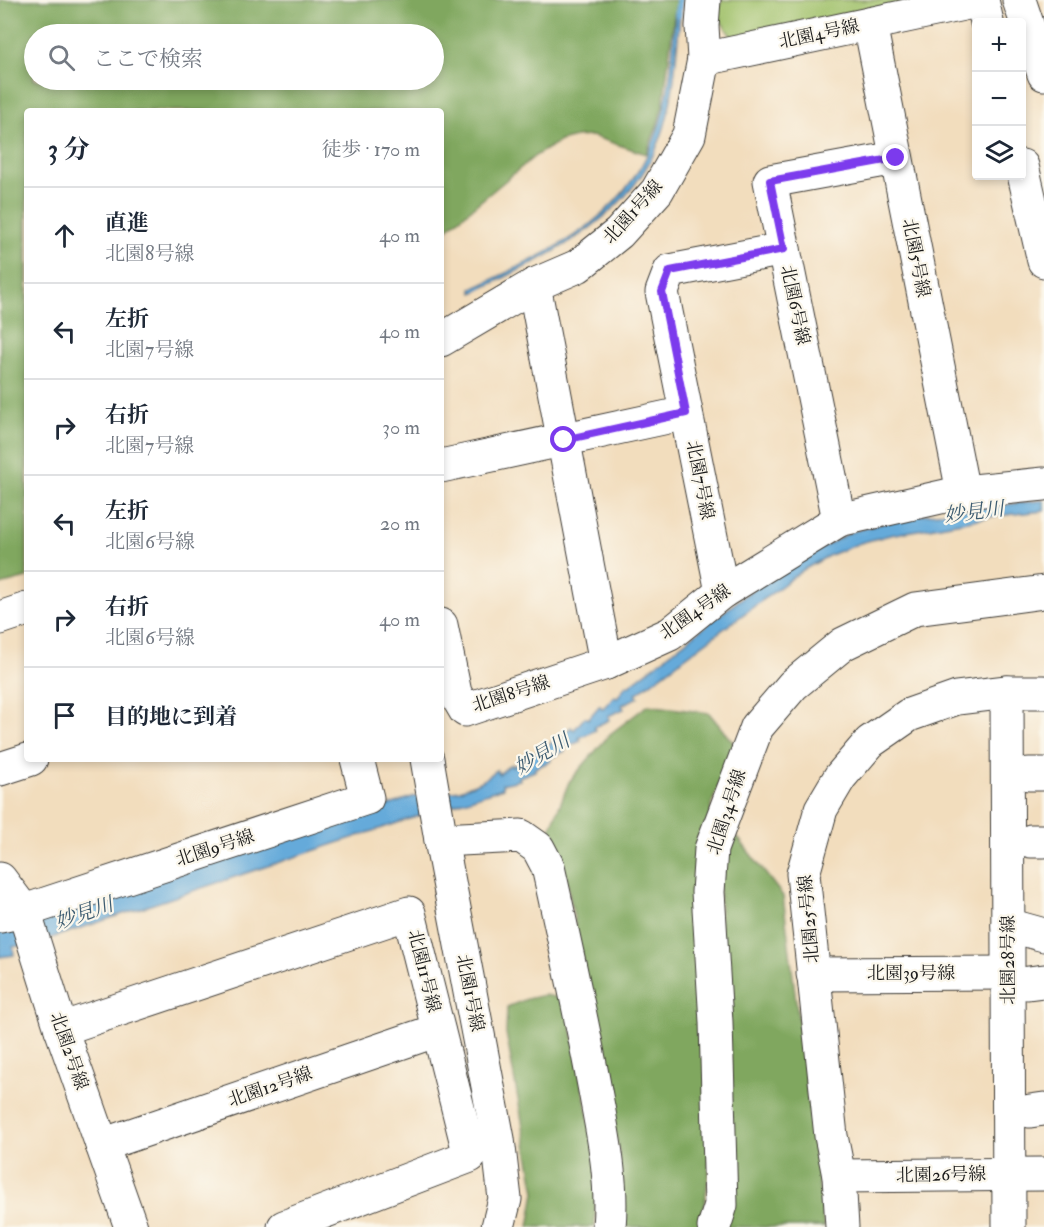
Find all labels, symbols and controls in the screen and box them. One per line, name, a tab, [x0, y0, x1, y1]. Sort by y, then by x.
street label: 北園4号線	[777, 14, 861, 54]
map controls	[972, 18, 1026, 180]
button: +	[972, 18, 1026, 72]
search box	[24, 24, 444, 90]
icon: search	[45, 41, 78, 74]
text: ここで検索	[93, 45, 203, 73]
button: −	[972, 72, 1026, 126]
button: layers	[972, 126, 1026, 180]
text: 3 分	[48, 134, 89, 166]
text: 徒歩 · 170 m	[321, 137, 420, 162]
route end	[882, 144, 908, 170]
street label: 北園1号線	[598, 175, 668, 249]
text: 直進	[105, 209, 149, 237]
street label: 北園5号線	[897, 217, 935, 299]
icon: ahead	[48, 219, 81, 252]
text: 40 m	[379, 223, 420, 248]
text: 北園8号線	[105, 241, 194, 266]
street label: 北園6号線	[775, 263, 815, 347]
text: 左折	[105, 305, 149, 333]
icon: left	[48, 315, 81, 348]
text: 40 m	[379, 319, 420, 344]
text: 北園7号線	[105, 337, 194, 362]
text: 右折	[105, 401, 149, 429]
icon: right	[48, 411, 81, 444]
text: 30 m	[382, 415, 420, 440]
route start	[550, 426, 576, 452]
text: 北園7号線	[105, 433, 194, 458]
street label: 北園7号線	[681, 438, 719, 522]
water label: 妙見川	[943, 496, 1007, 528]
text: 左折	[105, 497, 149, 525]
icon: left	[48, 507, 81, 540]
text: 20 m	[380, 511, 420, 536]
text: 北園6号線	[105, 529, 195, 554]
street label: 北園4号線	[655, 579, 735, 645]
text: 右折	[105, 593, 149, 621]
icon: right	[48, 603, 81, 636]
text: 40 m	[379, 607, 420, 632]
text: 北園6号線	[105, 625, 195, 650]
street label: 北園8号線	[469, 671, 553, 717]
icon: arrive	[48, 699, 81, 732]
text: 目的地に到着	[105, 703, 237, 731]
water label: 妙見川	[510, 727, 576, 780]
street label: 北園34号線	[702, 766, 752, 858]
street label: 北園9号線	[173, 825, 257, 871]
street label: 北園25号線	[794, 874, 824, 964]
water label: 妙見川	[52, 891, 118, 935]
street label: 北園28号線	[997, 915, 1020, 1005]
street label: 北園11号線	[403, 927, 445, 1015]
street label: 北園1号線	[451, 952, 489, 1034]
street label: 北園39号線	[867, 962, 955, 985]
street label: 北園2号線	[45, 1009, 93, 1093]
street label: 北園12号線	[225, 1062, 315, 1112]
street label: 北園26号線	[896, 1163, 986, 1187]

